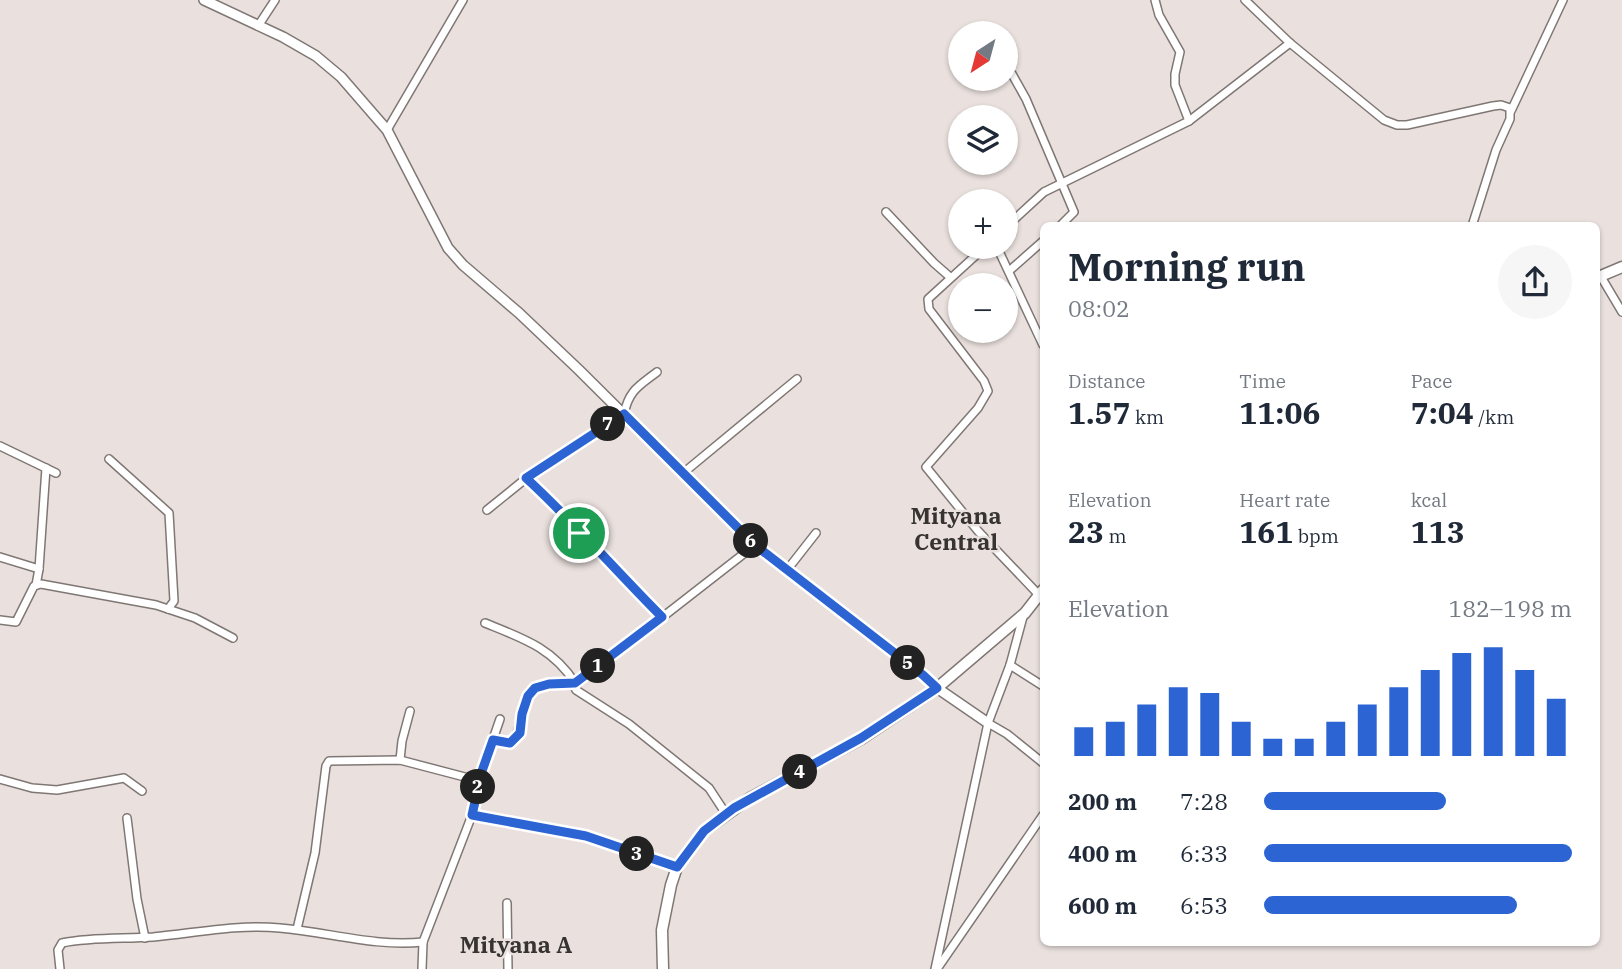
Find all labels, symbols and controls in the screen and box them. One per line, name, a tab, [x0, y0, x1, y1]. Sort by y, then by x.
north arrow	[948, 21, 1018, 91]
map controls	[948, 21, 1018, 343]
button: layers	[948, 105, 1018, 175]
button: +	[948, 189, 1018, 259]
text: Morning run	[1068, 242, 1306, 291]
button: share	[1498, 245, 1572, 319]
button: −	[948, 273, 1018, 343]
text: 08:02	[1068, 293, 1130, 323]
text: Distance	[1068, 369, 1146, 393]
text: Time	[1239, 369, 1286, 393]
text: Pace	[1411, 369, 1452, 393]
text: 1.57	[1068, 393, 1130, 432]
text: 11:06	[1239, 393, 1320, 432]
text: 7:04	[1411, 393, 1474, 432]
text: km	[1130, 405, 1164, 429]
text: /km	[1474, 405, 1514, 429]
pin: 7	[590, 406, 626, 442]
text: 7	[602, 411, 613, 435]
text: Elevation	[1068, 488, 1152, 512]
text: Heart rate	[1239, 488, 1330, 512]
text: kcal	[1411, 488, 1447, 512]
district label: Mityana Central	[910, 500, 1002, 556]
pin	[549, 503, 609, 563]
text: 23	[1068, 512, 1104, 551]
text: 161	[1239, 512, 1293, 551]
text: 113	[1411, 512, 1465, 551]
icon: arrive	[560, 514, 598, 552]
pin: 6	[734, 524, 768, 558]
text: m	[1104, 524, 1127, 548]
text: bpm	[1293, 524, 1339, 548]
text: 6	[745, 528, 756, 552]
text: Elevation	[1068, 593, 1169, 623]
text: 182–198 m	[1448, 593, 1572, 623]
pin: 5	[890, 646, 926, 680]
pin: 1	[580, 648, 616, 684]
text: 5	[902, 650, 913, 674]
text: 1	[592, 653, 603, 677]
pin: 4	[782, 754, 818, 790]
text: 4	[794, 759, 805, 783]
pin: 2	[461, 770, 496, 804]
text: 2	[472, 774, 483, 798]
text: 200 m	[1068, 786, 1137, 816]
text: 7:28	[1180, 786, 1228, 816]
pin: 3	[620, 836, 654, 872]
text: 400 m	[1068, 838, 1137, 868]
text: 6:33	[1180, 838, 1228, 868]
text: 3	[631, 841, 642, 865]
text: 600 m	[1068, 890, 1137, 920]
text: 6:53	[1180, 890, 1228, 920]
district label: Mityana A	[460, 929, 572, 959]

